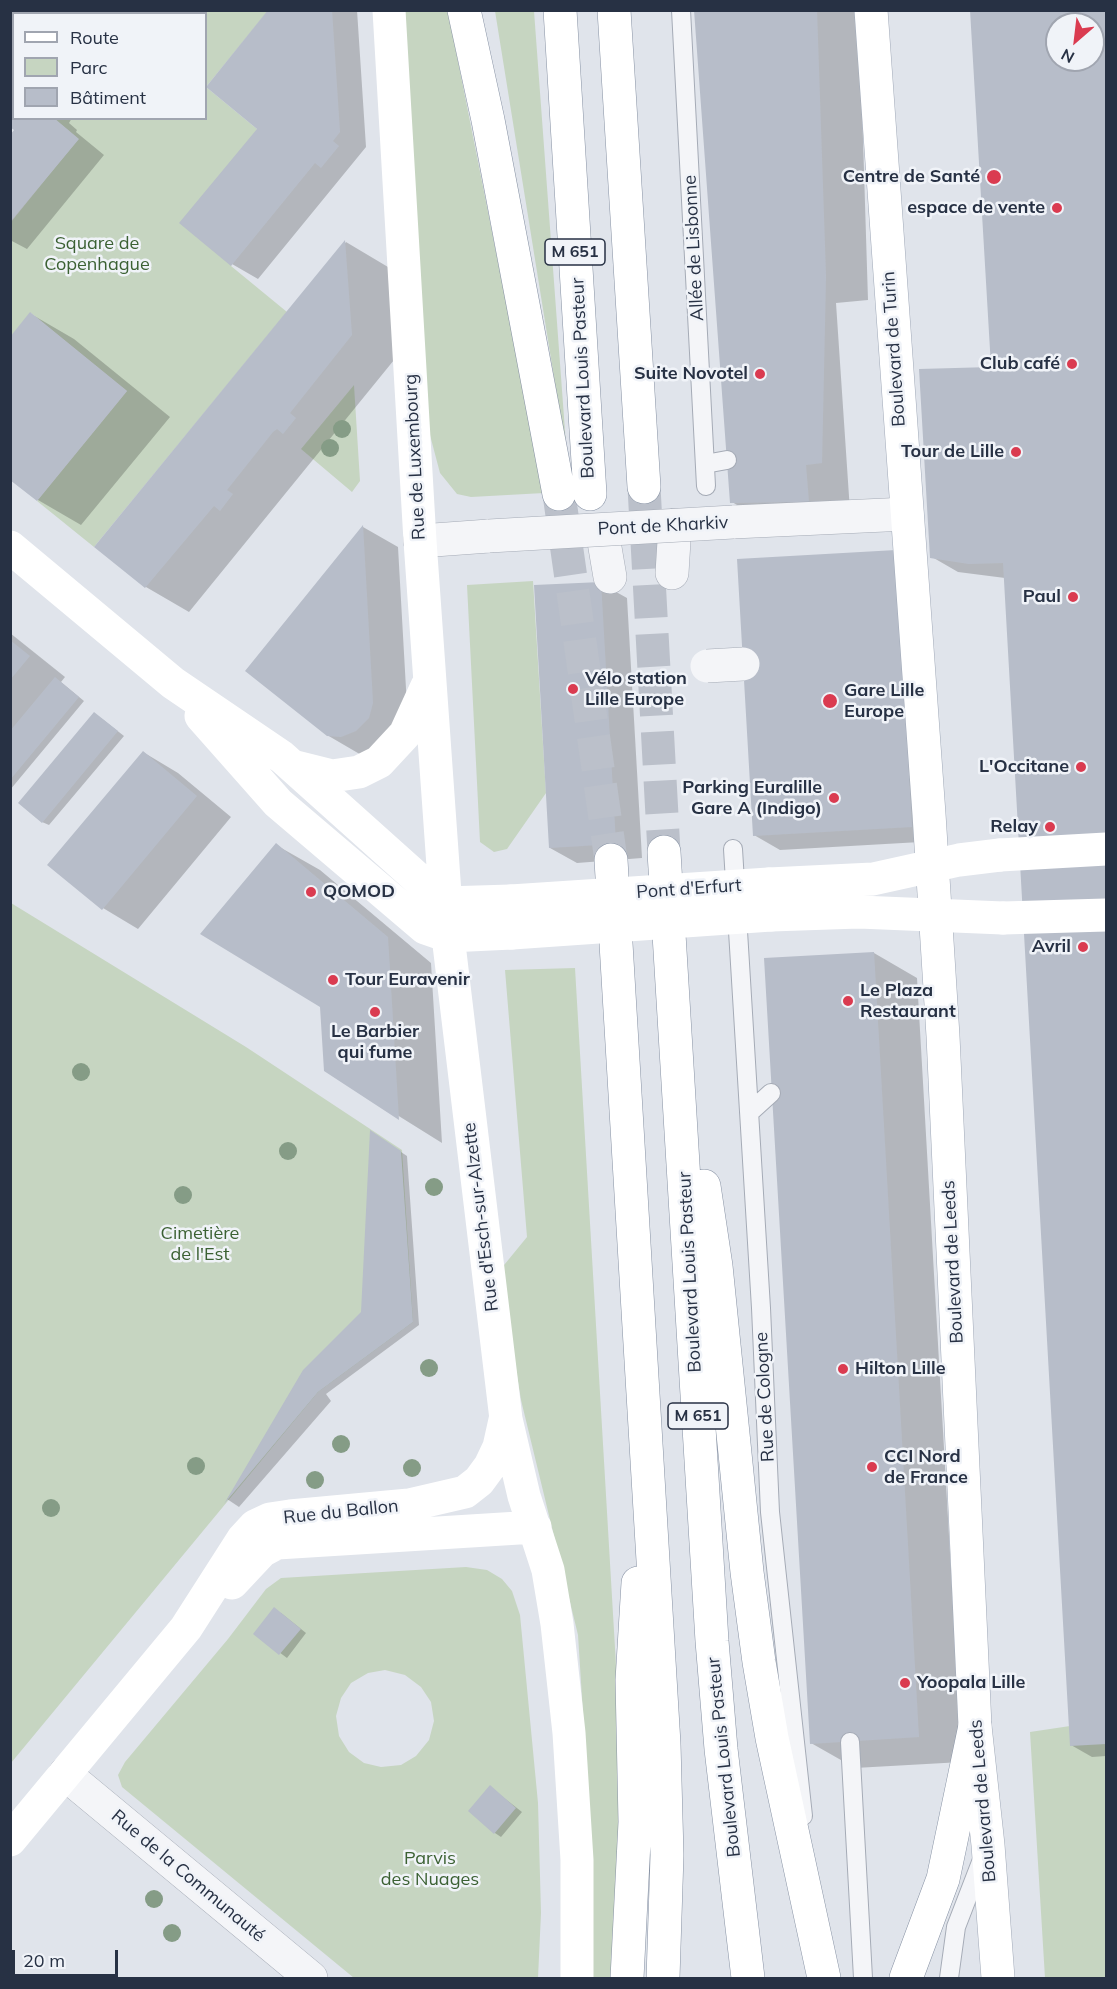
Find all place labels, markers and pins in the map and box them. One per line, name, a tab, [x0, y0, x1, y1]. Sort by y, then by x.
place label: Centre de Santé	[843, 166, 980, 188]
marker: Centre de Santé	[985, 168, 1003, 186]
place label: espace de vente	[907, 197, 1045, 219]
marker: espace de vente	[1050, 201, 1064, 215]
place label: Club café	[980, 353, 1060, 375]
marker: Club café	[1065, 357, 1079, 371]
place label: Suite Novotel	[634, 363, 748, 385]
marker: Suite Novotel	[753, 367, 767, 381]
place label: Tour de Lille	[901, 441, 1004, 463]
marker: Tour de Lille	[1009, 445, 1023, 459]
place label: Paul	[1023, 586, 1061, 608]
marker: Paul	[1066, 590, 1080, 604]
place label: Vélo station Lille Europe	[585, 668, 687, 710]
place label: Gare Lille Europe	[844, 680, 924, 722]
marker: Vélo station Lille Europe	[566, 682, 580, 696]
marker: Gare Lille Europe	[821, 692, 839, 710]
place label: L'Occitane	[979, 756, 1069, 778]
marker: L'Occitane	[1074, 760, 1088, 774]
place label: Parking Euralille Gare A (Indigo)	[682, 777, 822, 820]
marker: Parking Euralille Gare A (Indigo)	[827, 791, 841, 805]
place label: Relay	[990, 816, 1038, 838]
marker: Relay	[1043, 820, 1057, 834]
place label: QOMOD	[323, 881, 395, 903]
marker: QOMOD	[304, 885, 318, 899]
place label: Avril	[1032, 936, 1071, 958]
marker: Avril	[1076, 940, 1090, 954]
place label: Tour Euravenir	[345, 969, 470, 991]
marker: Tour Euravenir	[326, 973, 340, 987]
place label: Le Plaza Restaurant	[860, 980, 956, 1022]
marker: Le Plaza Restaurant	[841, 994, 855, 1008]
marker: Le Barbier qui fume	[368, 1005, 382, 1019]
place label: Le Barbier qui fume	[331, 1021, 419, 1064]
place label: Hilton Lille	[855, 1358, 946, 1380]
marker: Hilton Lille	[836, 1362, 850, 1376]
place label: CCI Nord de France	[884, 1446, 968, 1488]
marker: CCI Nord de France	[865, 1460, 879, 1474]
place label: Yoopala Lille	[917, 1672, 1025, 1694]
marker: Yoopala Lille	[898, 1676, 912, 1690]

